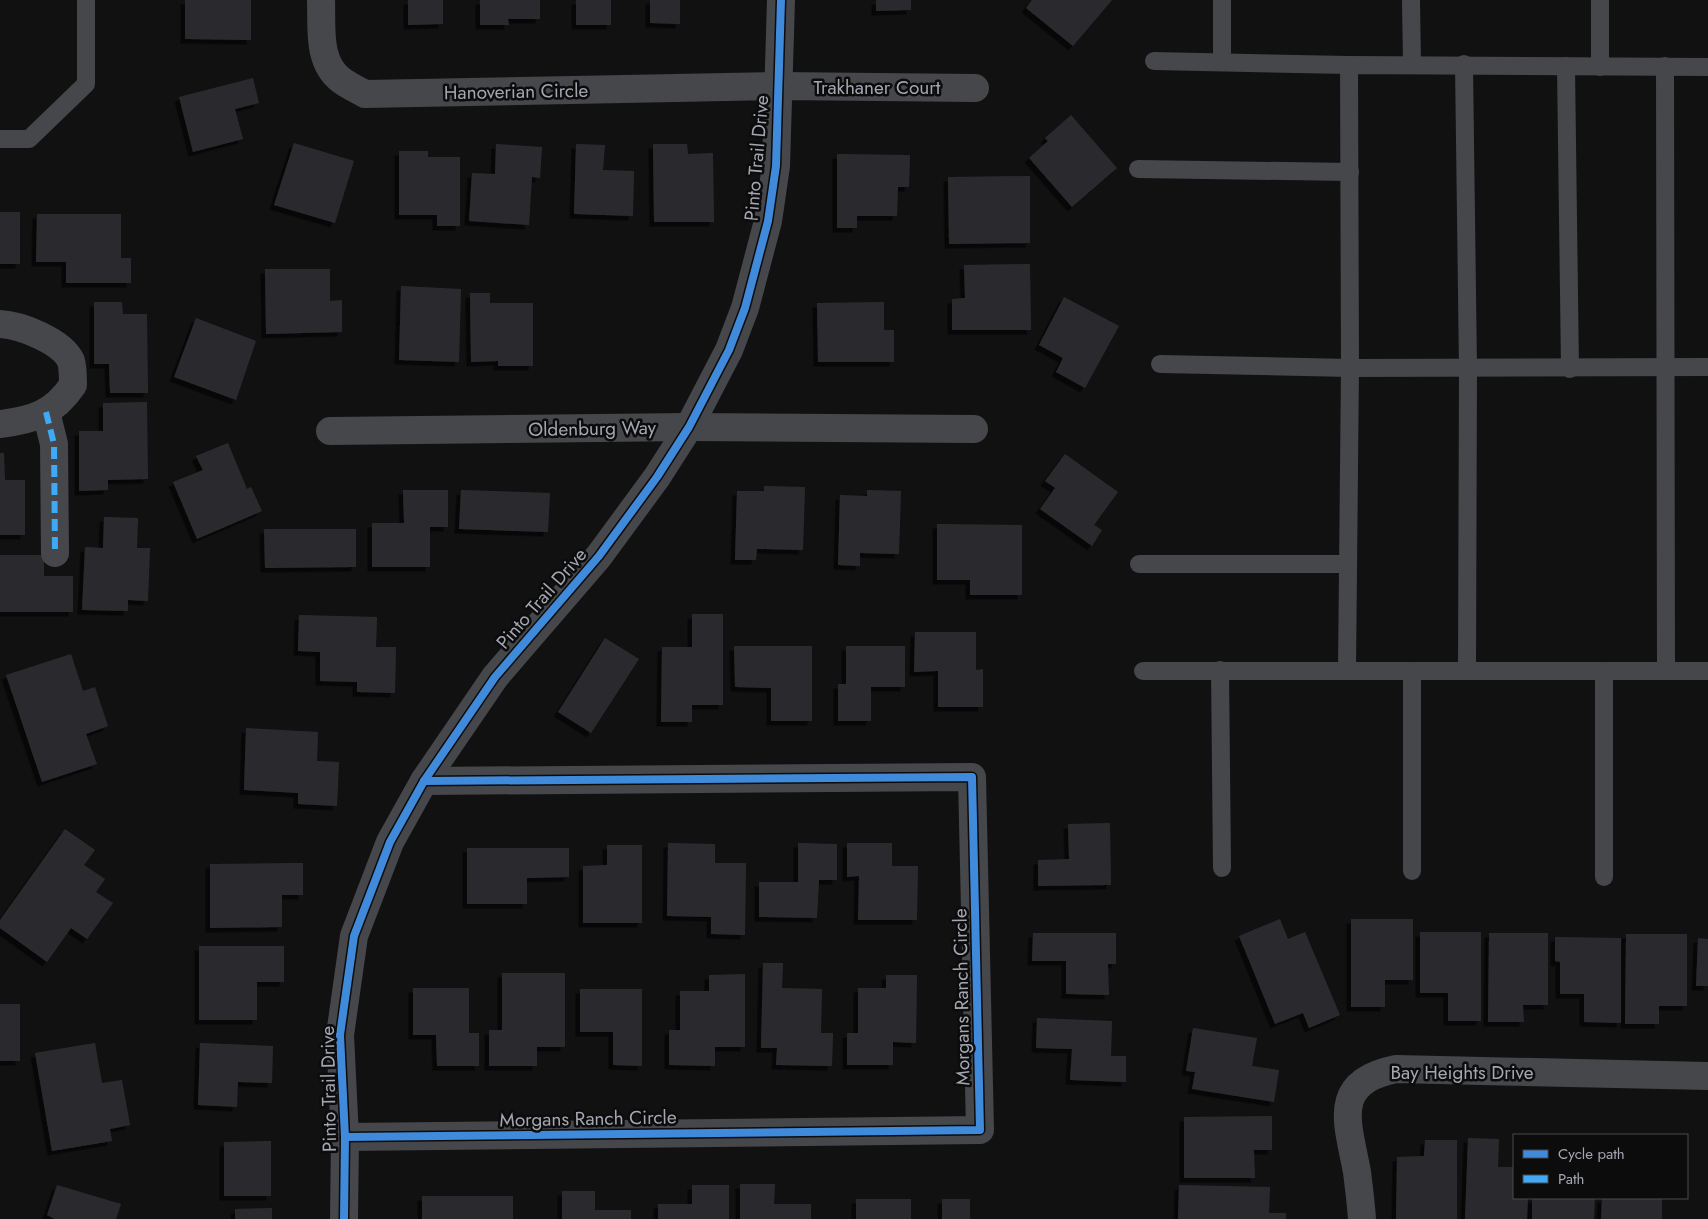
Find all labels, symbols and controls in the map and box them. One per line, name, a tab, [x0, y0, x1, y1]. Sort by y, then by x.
street label: Trakhaner Court	[814, 74, 941, 101]
street label: Hanoverian Circle	[444, 77, 589, 106]
street label: Pinto Trail Drive	[738, 94, 775, 222]
street label: Oldenburg Way	[528, 414, 657, 443]
street label: Pinto Trail Drive	[490, 542, 593, 655]
street label: Morgans Ranch Circle	[946, 908, 977, 1086]
street label: Pinto Trail Drive	[314, 1025, 343, 1152]
street label: Bay Heights Drive	[1391, 1059, 1534, 1086]
street label: Morgans Ranch Circle	[499, 1103, 677, 1134]
legend	[1513, 1134, 1688, 1199]
text: Cycle path	[1558, 1143, 1625, 1165]
text: Path	[1558, 1168, 1584, 1190]

